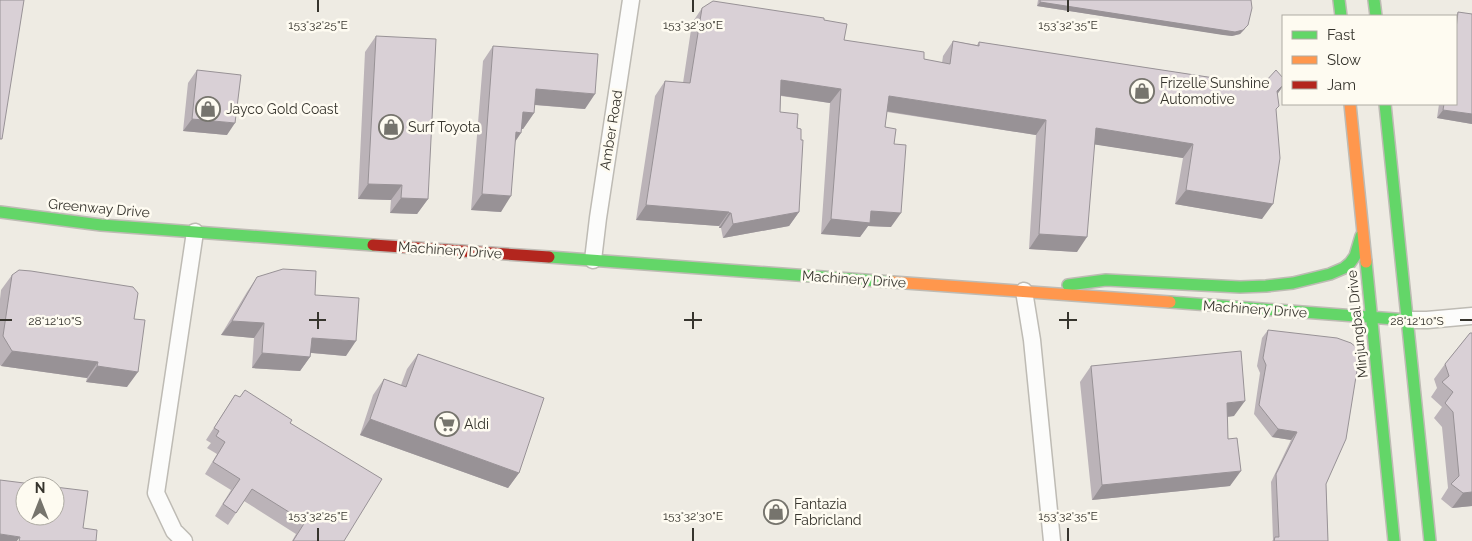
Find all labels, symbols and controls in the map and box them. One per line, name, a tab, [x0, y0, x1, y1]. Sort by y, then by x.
legend	[1282, 15, 1457, 105]
text: 153°32'25"E	[288, 18, 348, 32]
text: 153°32'30"E	[663, 18, 723, 32]
text: 153°32'35"E	[1038, 18, 1098, 32]
text: Fast	[1327, 26, 1355, 44]
text: Slow	[1327, 51, 1361, 69]
place label: Frizelle Sunshine Automotive	[1160, 75, 1269, 107]
text: Jam	[1327, 76, 1356, 94]
shop icon: Frizelle Sunshine Automotive	[1129, 78, 1155, 104]
street label: Amber Road	[597, 89, 625, 171]
shop icon: Jayco Gold Coast	[195, 96, 221, 122]
place label: Jayco Gold Coast	[226, 101, 339, 117]
shop icon: Surf Toyota	[378, 114, 404, 140]
place label: Surf Toyota	[408, 119, 480, 135]
street label: Greenway Drive	[48, 196, 150, 220]
street label: Machinery Drive	[397, 238, 503, 262]
street label: Machinery Drive	[801, 267, 907, 291]
street label: Minjungbal Drive	[1343, 269, 1371, 379]
street label: Machinery Drive	[1202, 297, 1308, 321]
text: 28°12'10"S	[28, 314, 82, 328]
text: 28°12'10"S	[1390, 314, 1444, 328]
supermarket icon: Aldi	[434, 411, 460, 437]
place label: Aldi	[464, 416, 489, 432]
north arrow	[15, 476, 65, 526]
text: N	[35, 480, 45, 496]
place label: Fantazia Fabricland	[794, 496, 862, 528]
shop icon: Fantazia Fabricland	[763, 499, 789, 525]
text: 153°32'25"E	[288, 509, 348, 523]
text: 153°32'30"E	[663, 509, 723, 523]
text: 153°32'35"E	[1038, 509, 1098, 523]

